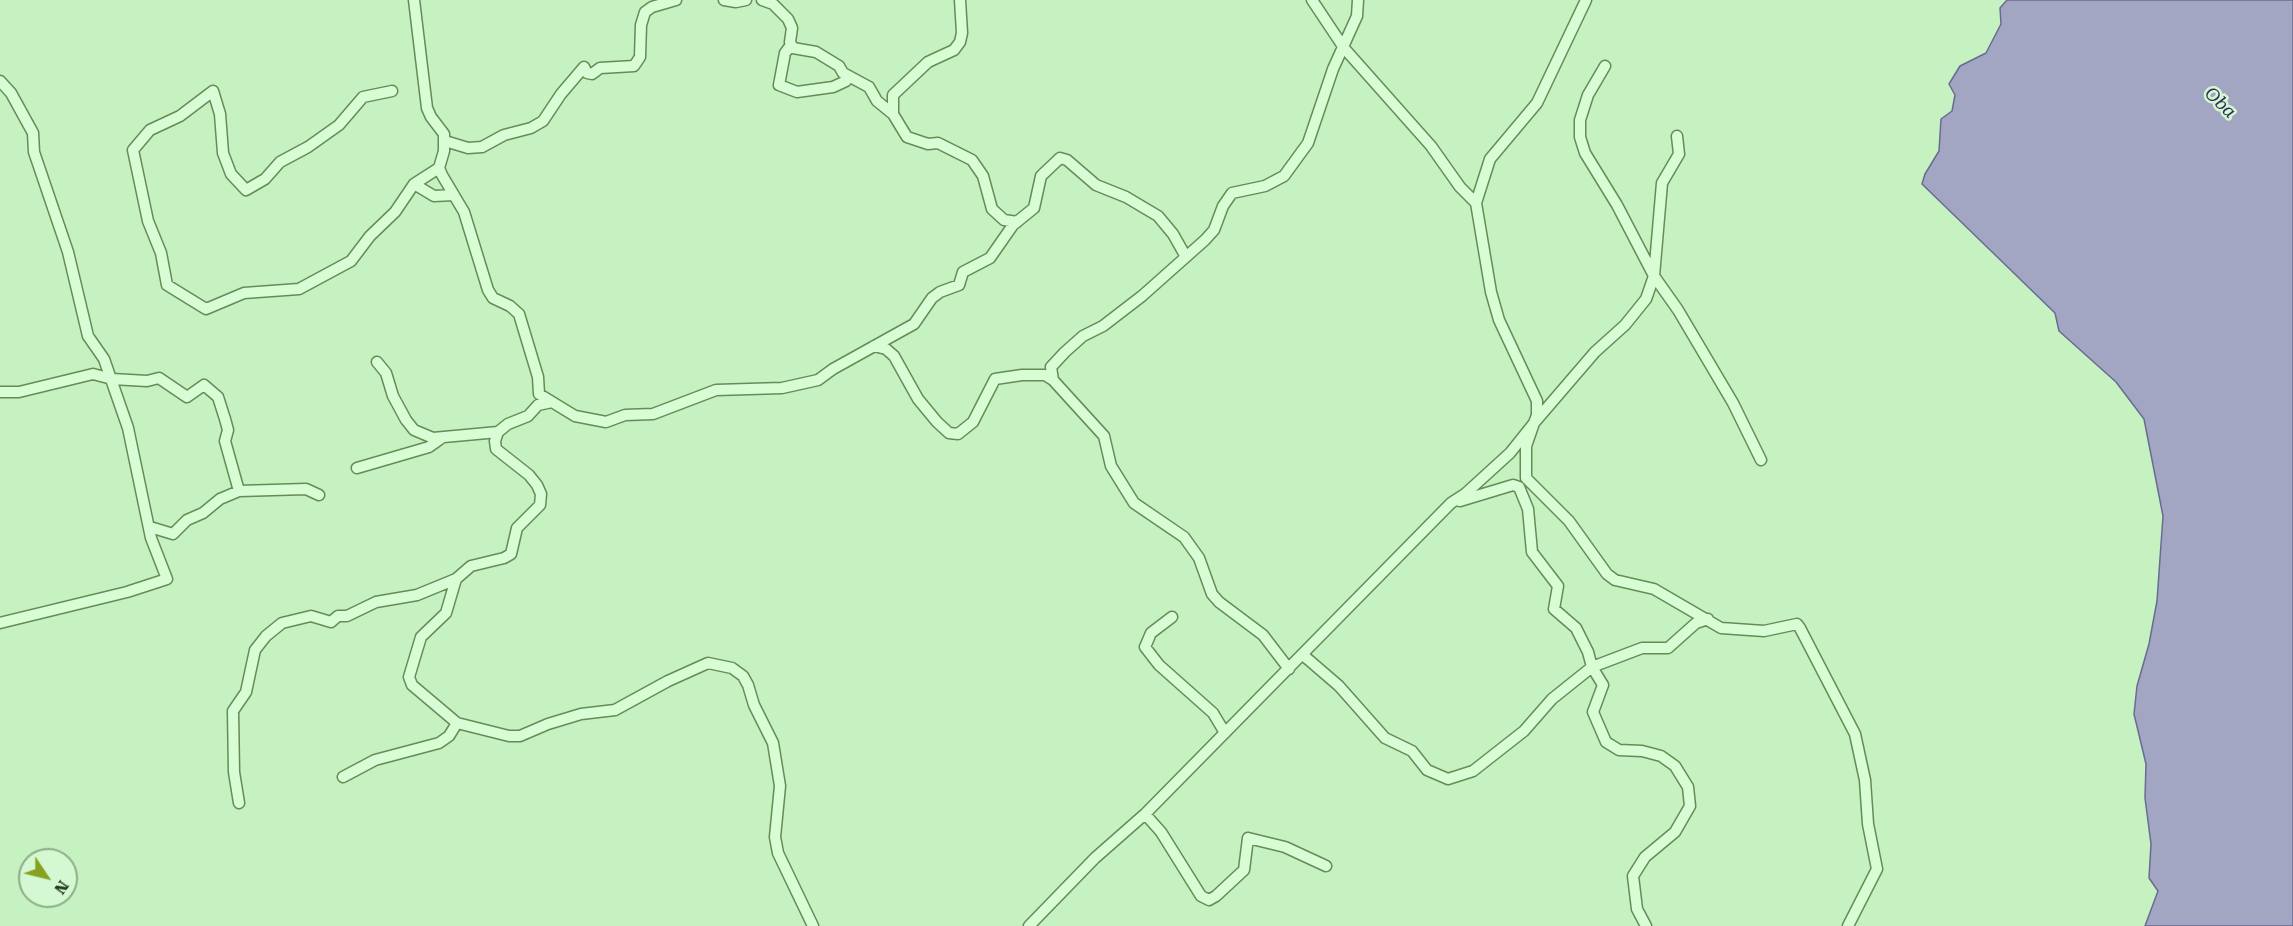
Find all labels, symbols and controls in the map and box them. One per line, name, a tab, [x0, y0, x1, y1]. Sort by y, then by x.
water label: Oba	[2200, 83, 2240, 123]
north arrow	[18, 848, 78, 908]
text: N	[50, 877, 73, 898]

